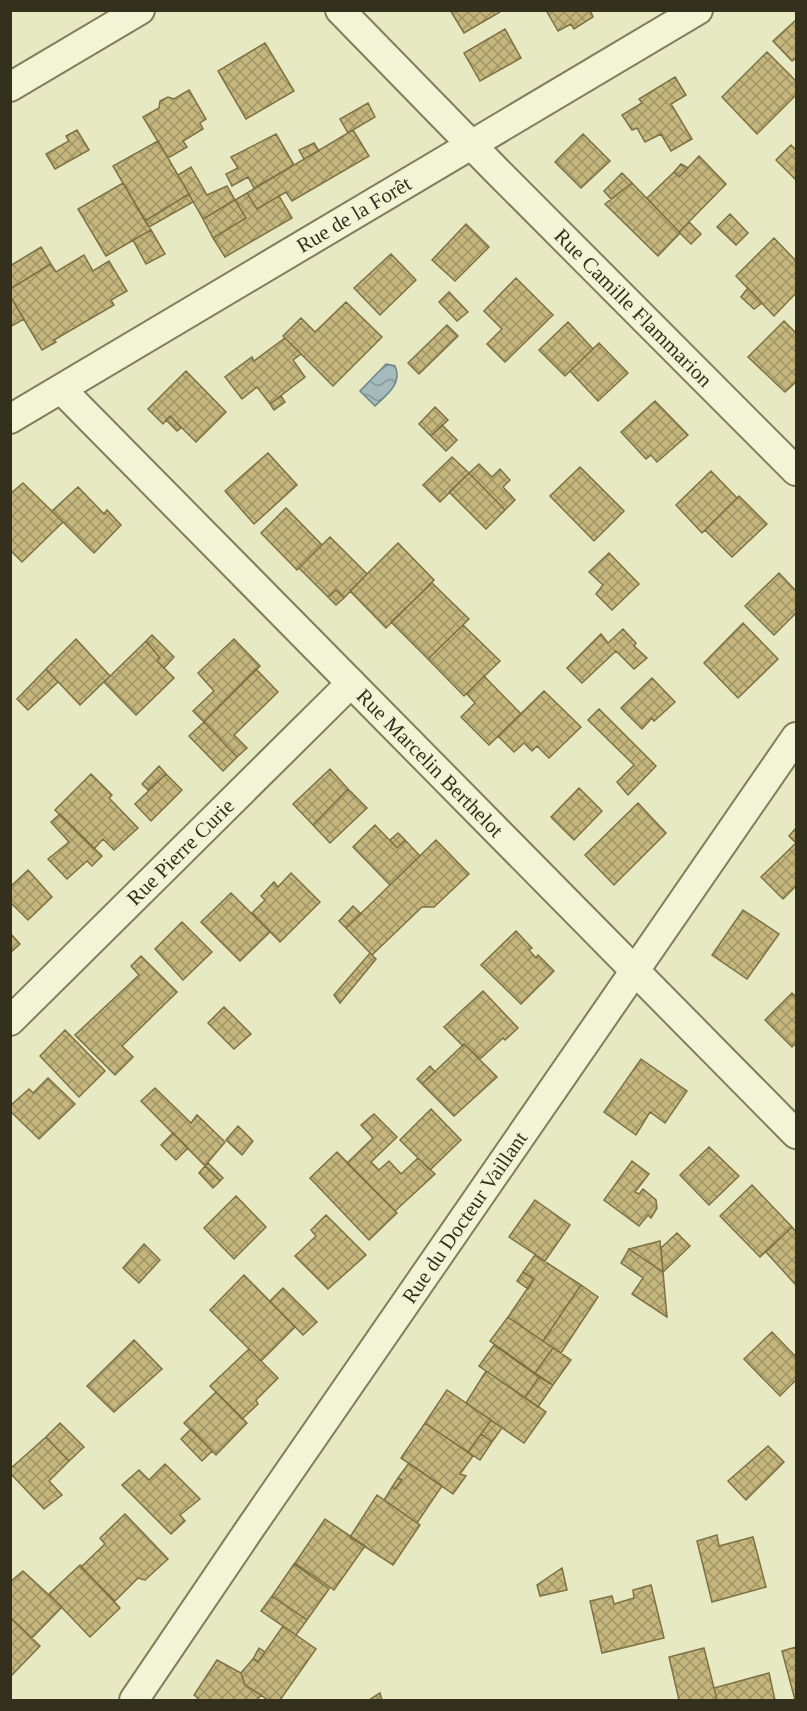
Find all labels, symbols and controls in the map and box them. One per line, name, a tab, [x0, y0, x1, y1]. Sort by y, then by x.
street label: Rue de la Forêt	[292, 171, 416, 258]
street label: Rue Camille Flammarion	[549, 224, 718, 392]
street label: Rue Marcelin Berthelot	[352, 684, 508, 842]
street label: Rue Pierre Curie	[122, 794, 239, 910]
street label: Rue du Docteur Vaillant	[397, 1127, 532, 1308]

